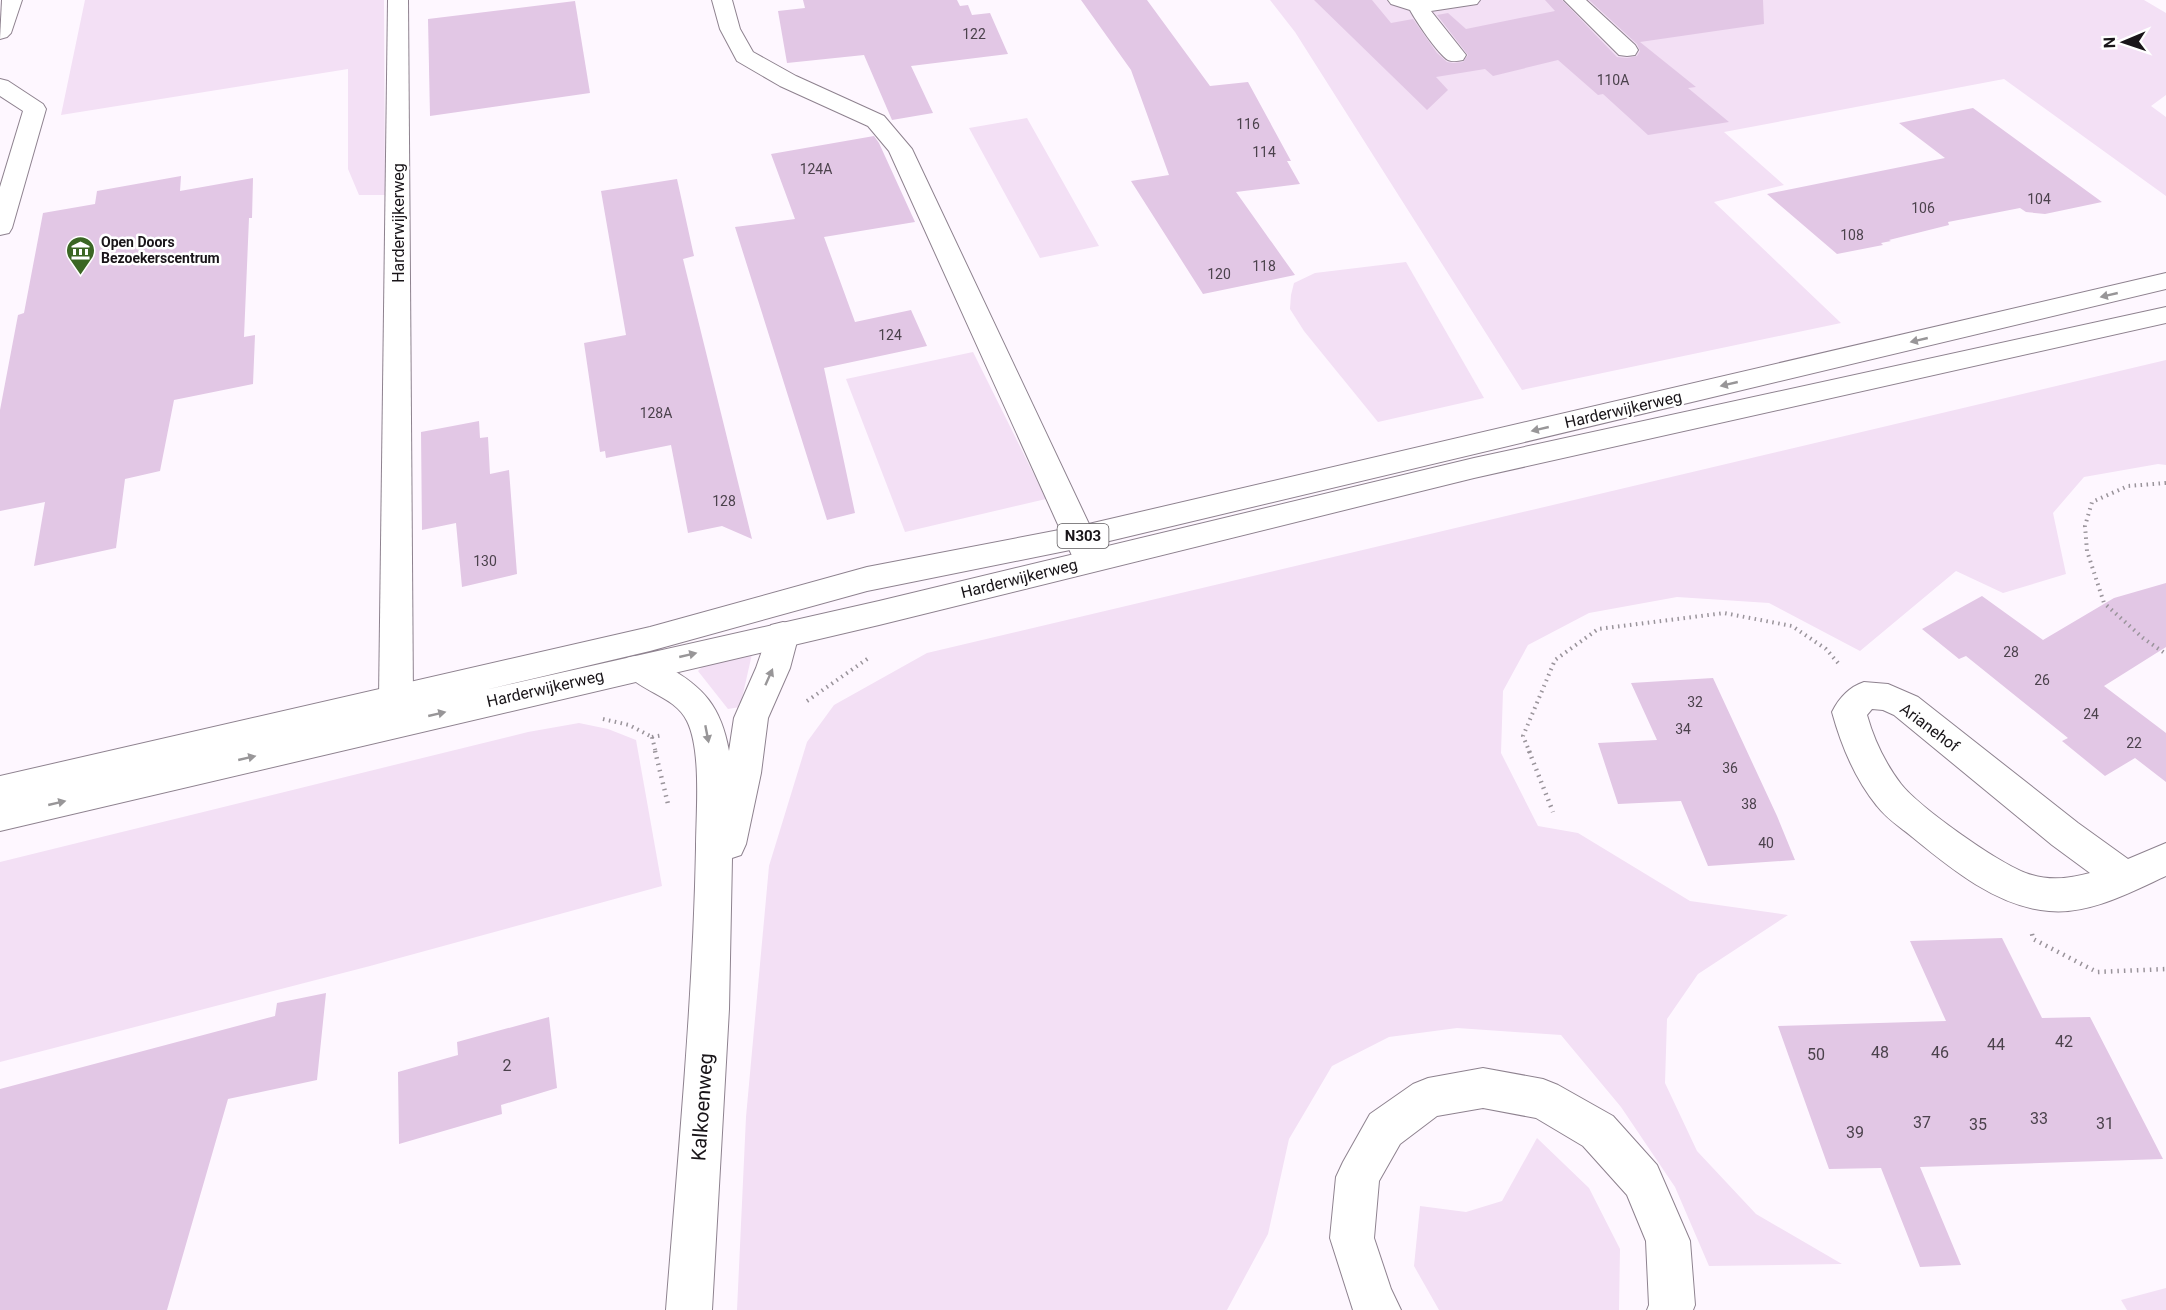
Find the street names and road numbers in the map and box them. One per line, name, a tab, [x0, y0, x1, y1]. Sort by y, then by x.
street label: Harderwijkerweg	[389, 163, 408, 283]
street label: Harderwijkerweg	[1563, 387, 1684, 432]
road number: N303	[1058, 524, 1108, 548]
street label: Harderwijkerweg	[959, 555, 1079, 602]
street label: Harderwijkerweg	[485, 666, 606, 711]
street label: Arianehof	[1896, 699, 1963, 756]
street label: Kalkoenweg	[686, 1052, 718, 1162]

